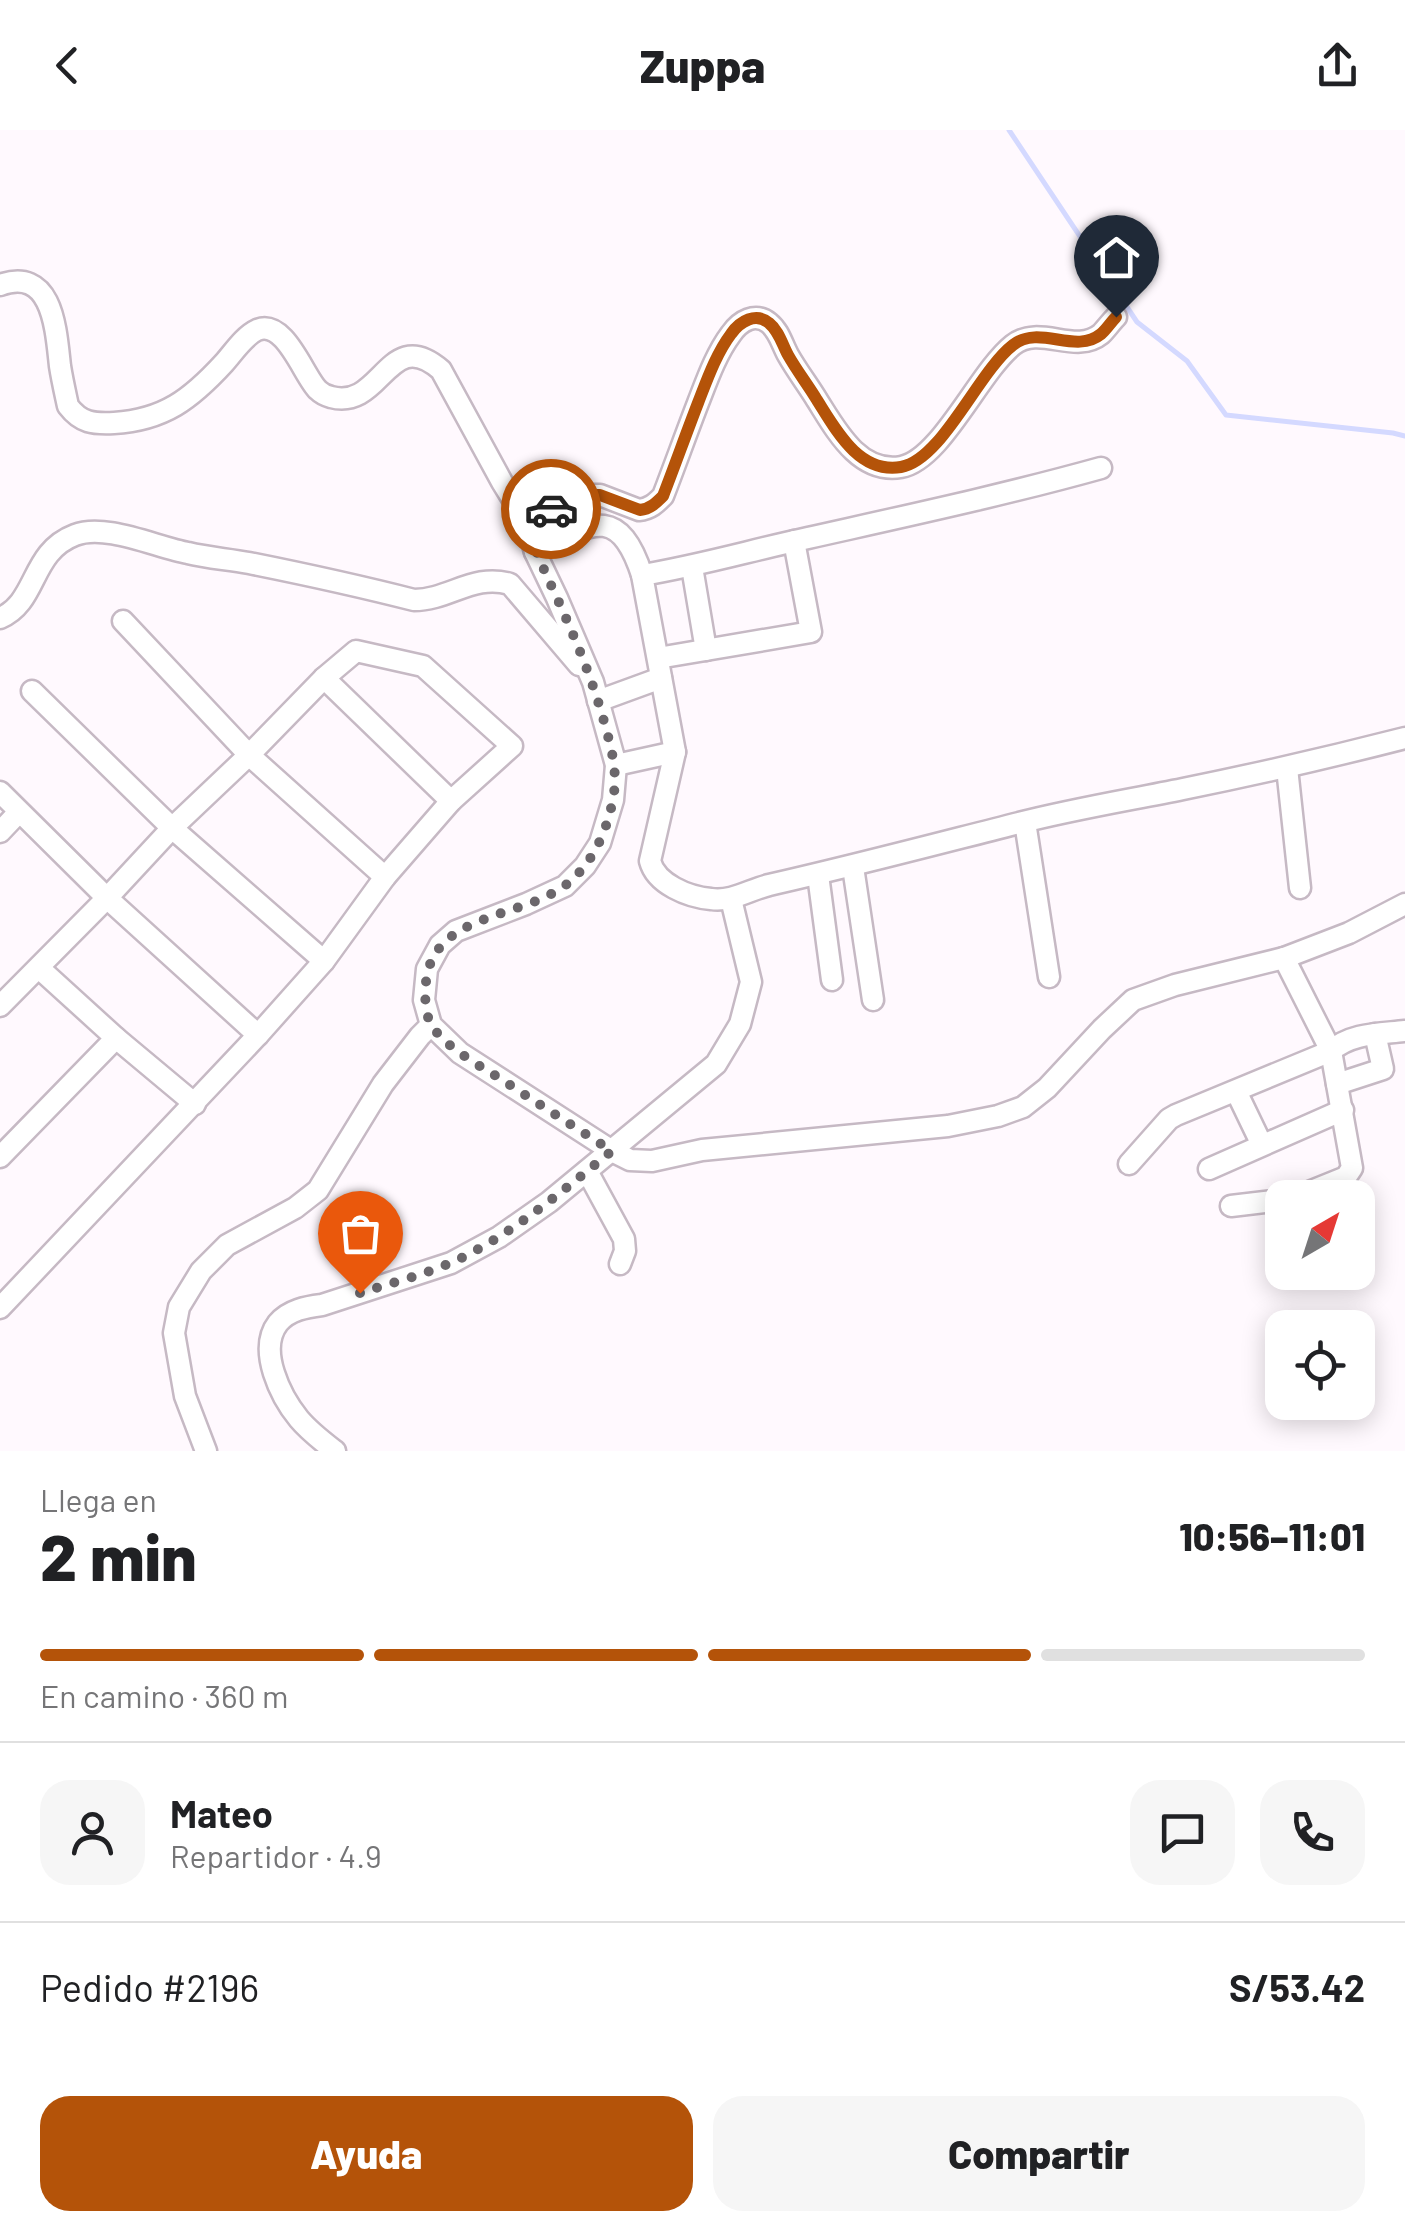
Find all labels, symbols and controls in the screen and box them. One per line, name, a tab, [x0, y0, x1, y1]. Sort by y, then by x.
icon: back	[40, 38, 95, 93]
text: Zuppa	[640, 38, 765, 92]
icon: share	[1310, 38, 1365, 93]
pin	[1074, 215, 1159, 318]
icon: home	[1089, 230, 1144, 285]
courier	[501, 459, 601, 559]
icon: car	[524, 482, 579, 537]
north arrow	[1265, 1180, 1375, 1290]
map controls	[1265, 1180, 1375, 1420]
pin	[318, 1191, 403, 1294]
icon: bag	[333, 1206, 388, 1261]
button: locate	[1265, 1310, 1375, 1420]
text: Llega en	[40, 1480, 157, 1518]
text: 10:56–11:01	[1179, 1513, 1365, 1559]
text: 2 min	[40, 1516, 197, 1594]
text: En camino · 360 m	[40, 1676, 289, 1714]
button: person	[40, 1780, 145, 1885]
button: chat	[1130, 1780, 1235, 1885]
button: phone	[1260, 1780, 1365, 1885]
text: Mateo	[170, 1790, 273, 1836]
text: Repartidor · 4.9	[170, 1836, 382, 1874]
text: Pedido #2196	[40, 1964, 259, 2010]
text: S/53.42	[1229, 1964, 1365, 2010]
button: Ayuda	[40, 2096, 693, 2211]
button: Compartir	[713, 2096, 1365, 2211]

